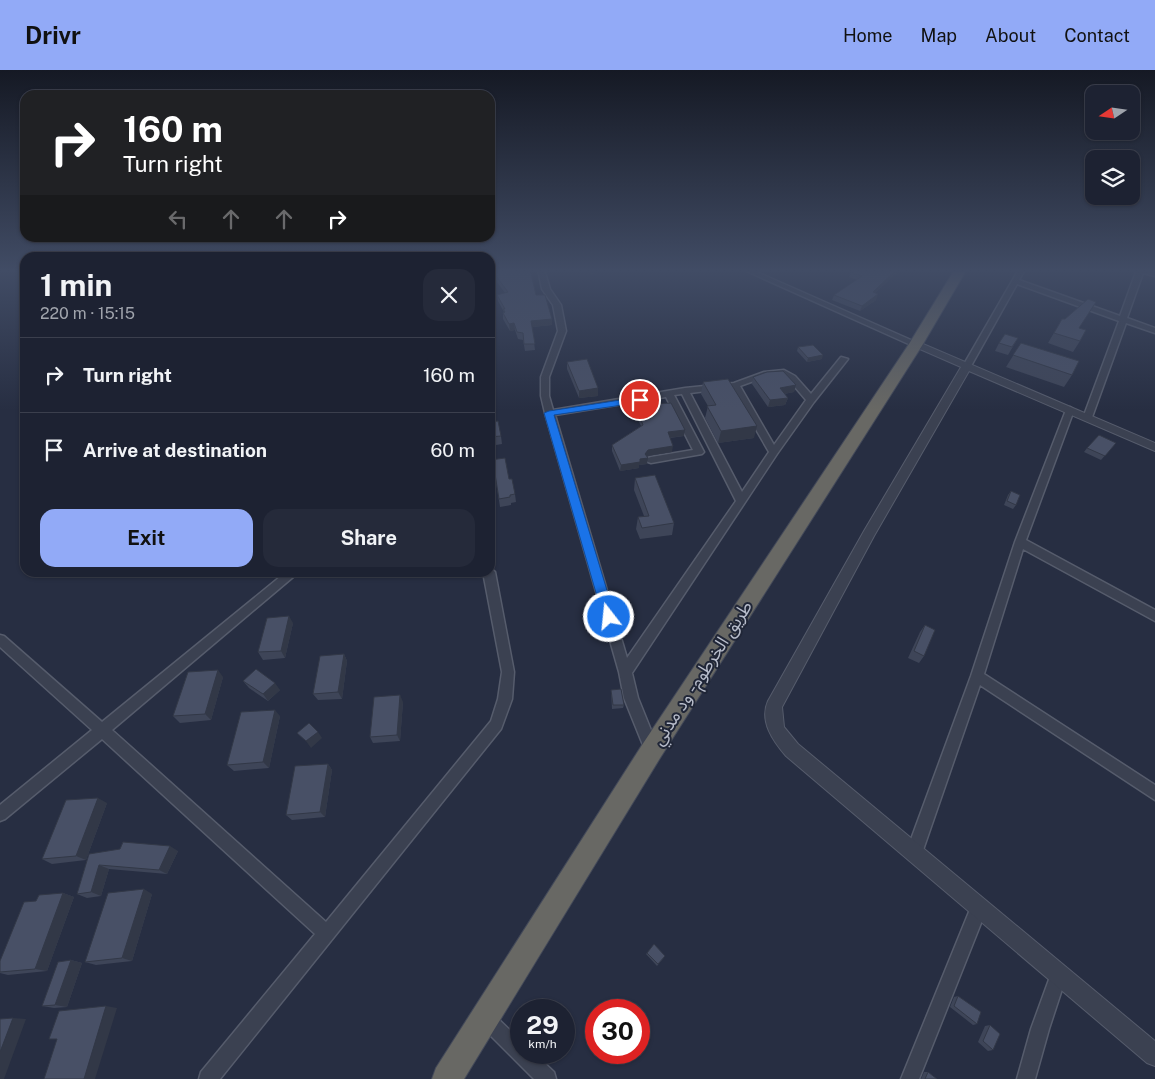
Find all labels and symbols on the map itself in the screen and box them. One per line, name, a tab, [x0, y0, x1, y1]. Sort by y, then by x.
north arrow	[1085, 85, 1140, 140]
pin	[619, 379, 661, 421]
position arrow	[582, 590, 634, 642]
street label: طريق الخرطوم - ود مدني	[647, 596, 760, 751]
speed limit sign: 30	[585, 999, 650, 1064]

